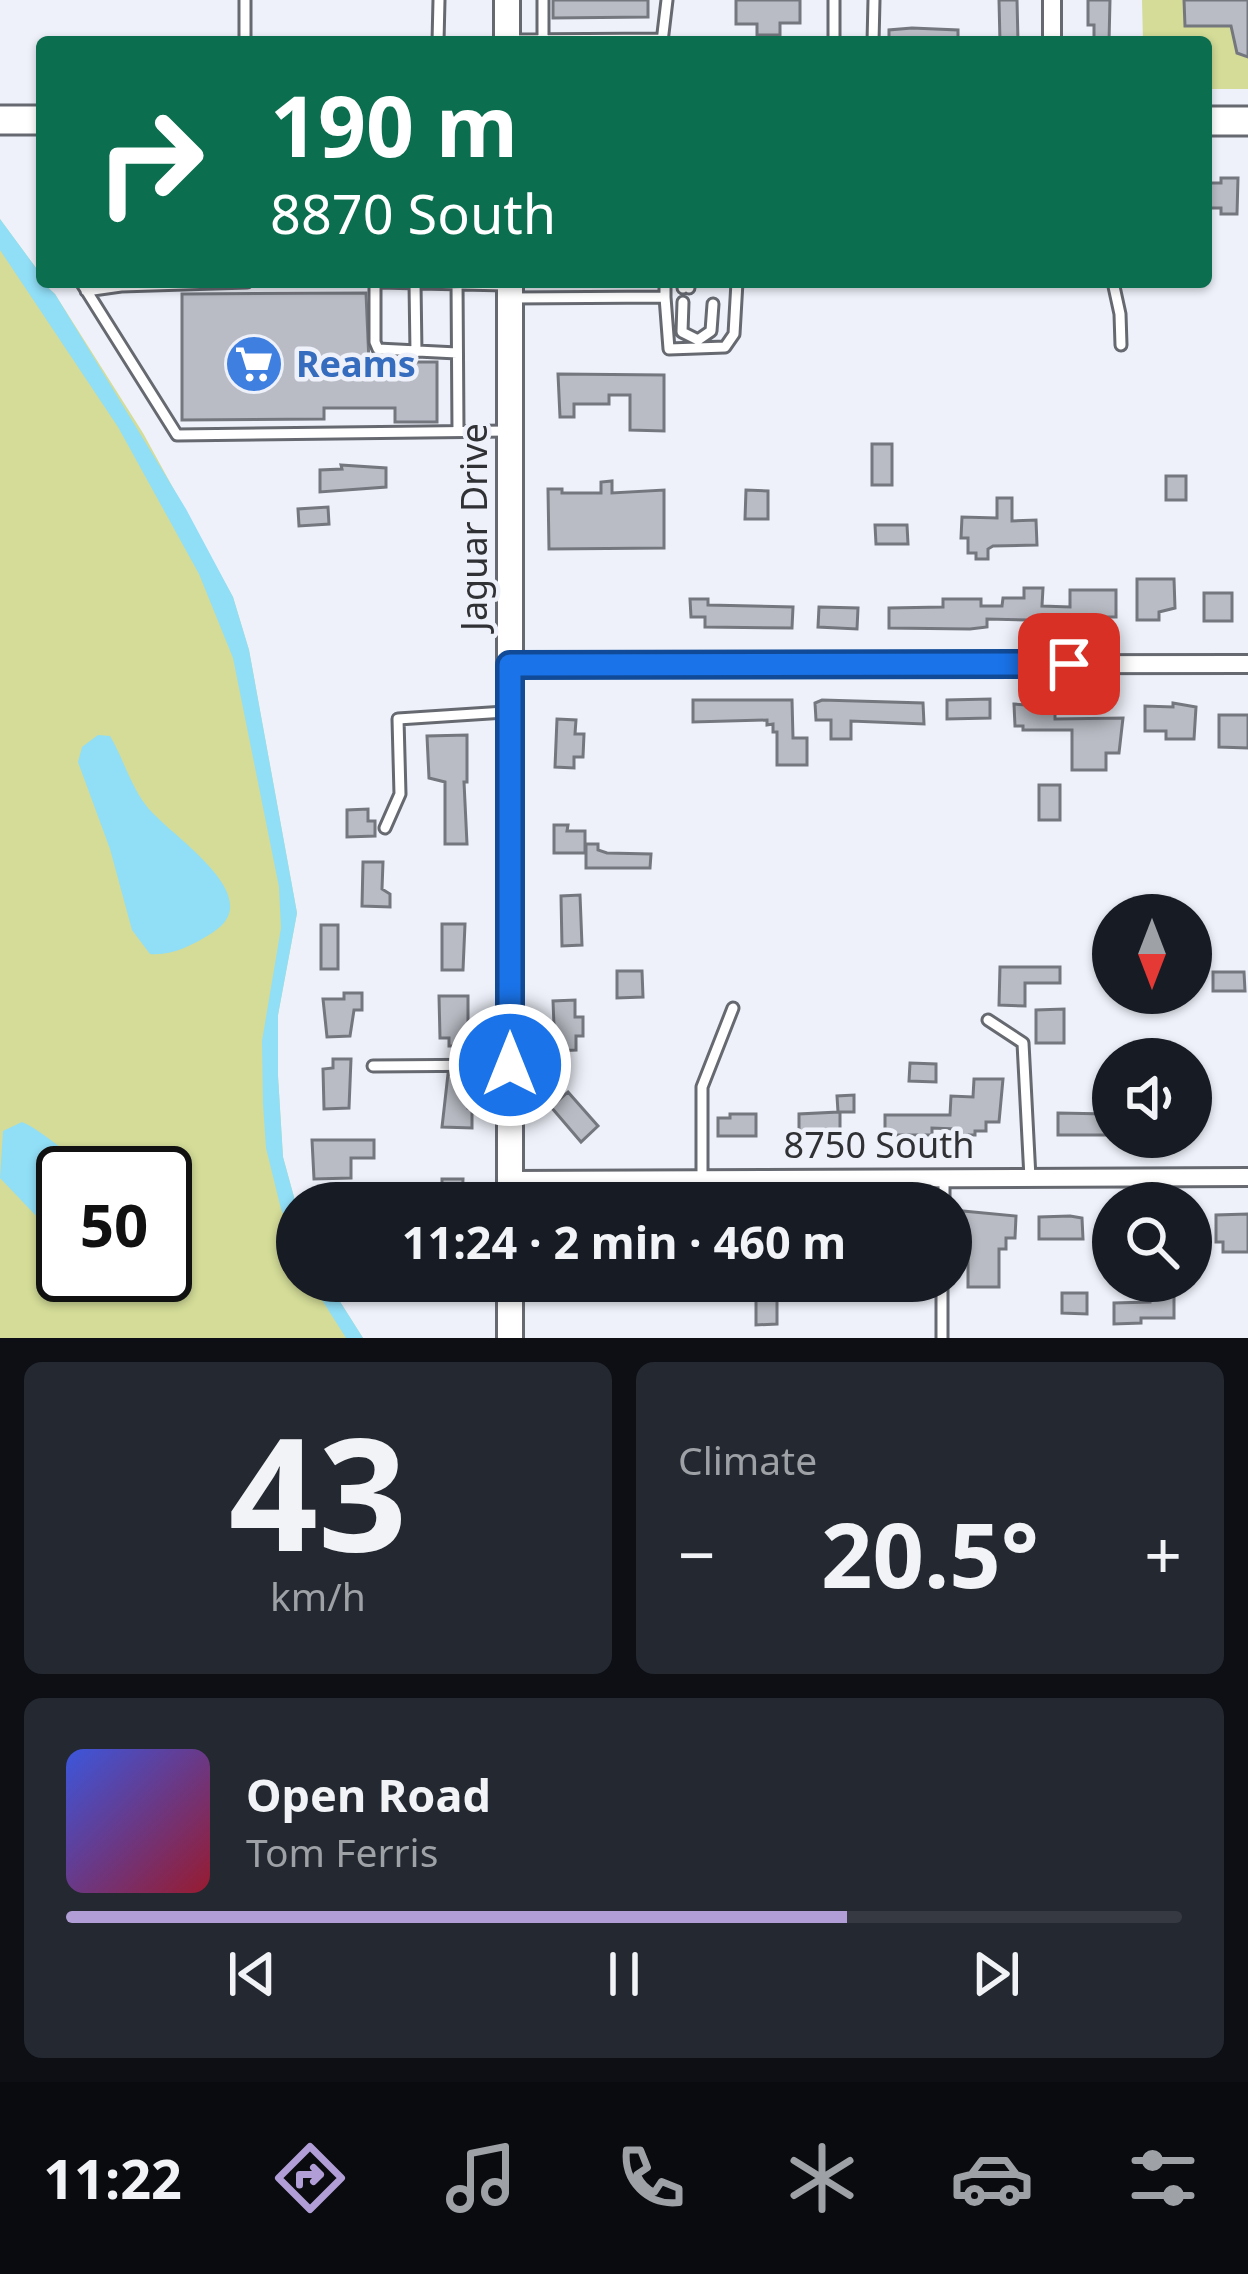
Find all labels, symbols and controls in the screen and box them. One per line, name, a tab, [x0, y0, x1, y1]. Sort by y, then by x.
text: 190 m	[270, 67, 518, 182]
icon: right	[72, 84, 228, 240]
text: 8870 South	[270, 176, 556, 250]
supermarket icon: Reams	[223, 333, 285, 395]
place label: Reams	[296, 339, 416, 388]
street label: Jaguar Drive	[449, 423, 498, 634]
pin	[1018, 613, 1120, 715]
icon: arrive	[1036, 631, 1102, 697]
north arrow	[1092, 894, 1212, 1014]
map controls	[1092, 894, 1212, 1302]
position arrow	[447, 1002, 573, 1128]
button: sound	[1092, 1038, 1212, 1158]
street label: 8750 South	[784, 1120, 974, 1169]
speed limit sign: 50	[36, 1146, 192, 1302]
button: search	[1092, 1182, 1212, 1302]
text: 11:24 · 2 min · 460 m	[402, 1211, 846, 1272]
text: 43	[229, 1384, 407, 1597]
text: Climate	[678, 1433, 817, 1486]
text: 20.5°	[821, 1492, 1039, 1614]
text: −	[678, 1508, 716, 1598]
text: +	[1144, 1508, 1182, 1598]
text: km/h	[270, 1569, 366, 1622]
text: Open Road	[246, 1764, 491, 1825]
text: Tom Ferris	[246, 1825, 438, 1878]
icon: previous	[219, 1941, 285, 2007]
icon: pause	[591, 1941, 657, 2007]
icon: next	[963, 1941, 1029, 2007]
icon: directions	[268, 2136, 352, 2220]
icon: music	[439, 2136, 523, 2220]
icon: phone	[609, 2136, 693, 2220]
icon: climate	[780, 2136, 864, 2220]
icon: car	[950, 2136, 1034, 2220]
icon: filters	[1121, 2136, 1205, 2220]
text: 11:22	[43, 2141, 182, 2215]

